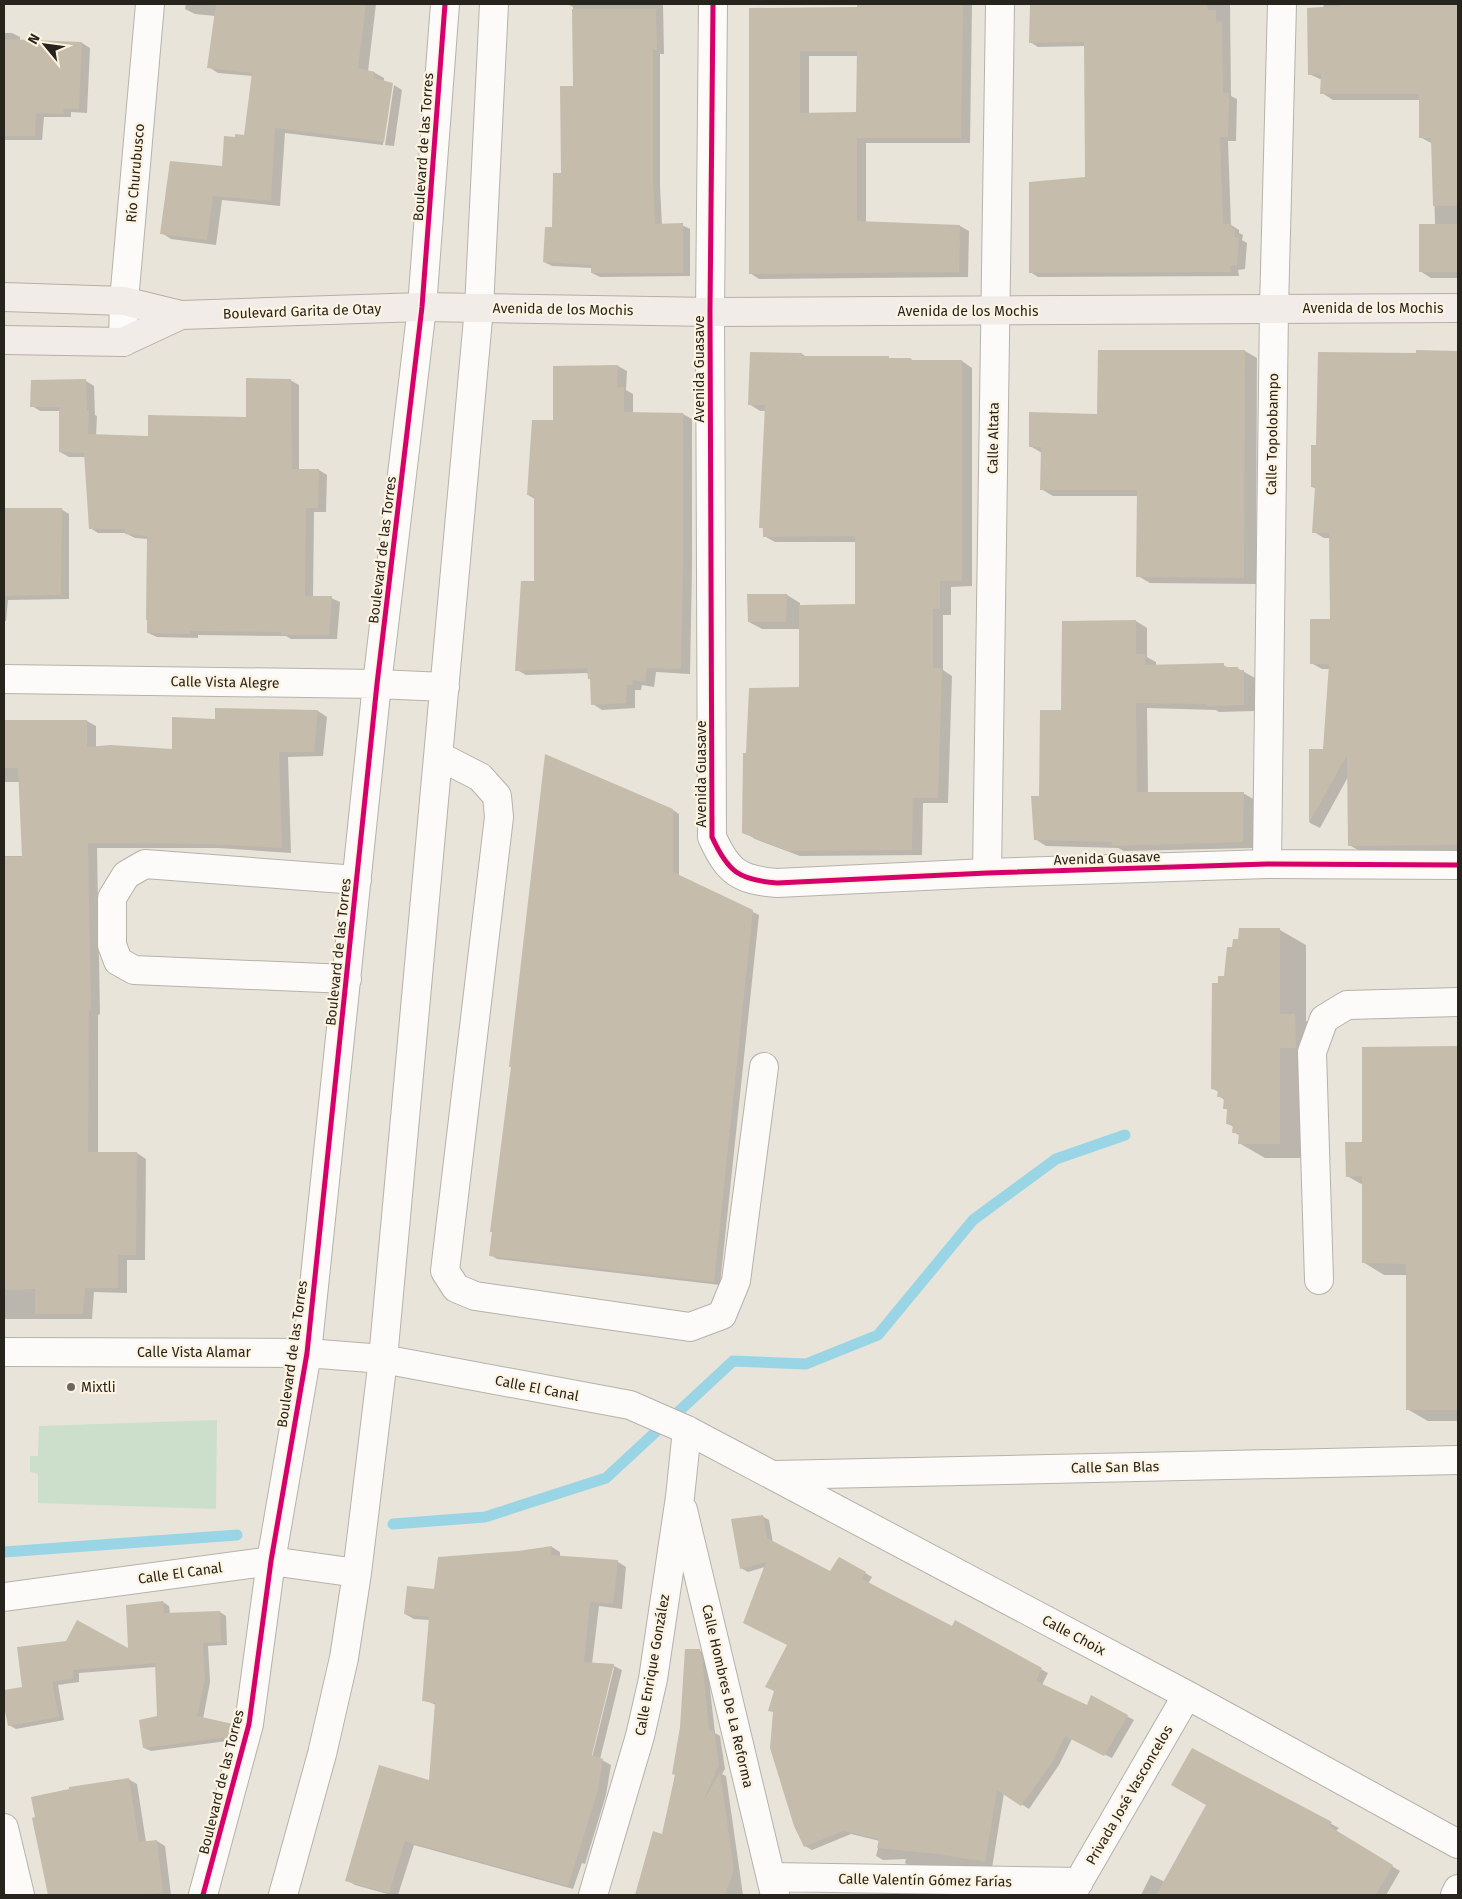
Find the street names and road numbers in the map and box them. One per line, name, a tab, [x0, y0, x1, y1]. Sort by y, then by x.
street label: Boulevard de las Torres	[410, 72, 437, 222]
street label: Río Churubusco	[123, 123, 148, 223]
street label: Boulevard Garita de Otay	[223, 300, 382, 323]
street label: Avenida de los Mochis	[492, 300, 634, 319]
street label: Avenida de los Mochis	[1303, 300, 1444, 317]
street label: Avenida de los Mochis	[898, 303, 1039, 320]
street label: Avenida Guasave	[691, 315, 708, 423]
street label: Calle Topolobampo	[1263, 373, 1282, 495]
street label: Calle Altata	[984, 402, 1003, 474]
street label: Boulevard de las Torres	[365, 475, 400, 625]
street label: Calle Vista Alegre	[170, 673, 280, 692]
street label: Avenida Guasave	[693, 720, 710, 828]
street label: Avenida Guasave	[1053, 848, 1161, 869]
street label: Boulevard de las Torres	[322, 877, 355, 1027]
street label: Boulevard de las Torres	[274, 1279, 311, 1429]
street label: Calle Vista Alamar	[137, 1344, 252, 1361]
street label: Calle El Canal	[494, 1372, 580, 1405]
street label: Calle San Blas	[1071, 1458, 1160, 1477]
street label: Calle El Canal	[137, 1559, 223, 1588]
street label: Calle Enrique González	[632, 1593, 673, 1737]
street label: Calle Hombres De La Reforma	[698, 1603, 757, 1789]
street label: Calle Choix	[1039, 1612, 1109, 1659]
street label: Boulevard de las Torres	[195, 1708, 248, 1856]
street label: Privada José Vasconcelos	[1082, 1722, 1177, 1868]
street label: Calle Valentín Gómez Farías	[838, 1870, 1012, 1891]

